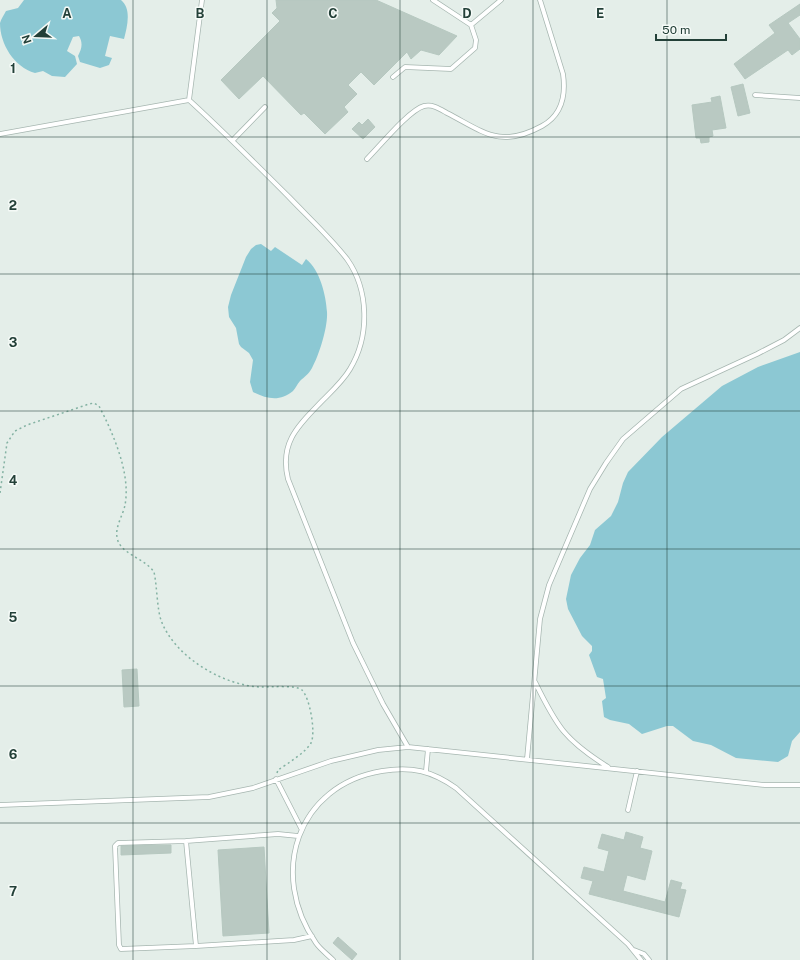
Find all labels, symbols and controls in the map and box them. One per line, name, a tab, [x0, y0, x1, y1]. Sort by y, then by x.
text: A	[62, 6, 72, 21]
text: B	[196, 6, 205, 21]
text: C	[328, 6, 338, 21]
text: D	[462, 6, 472, 21]
text: E	[596, 6, 604, 21]
north arrow	[16, 16, 56, 56]
scale bar	[656, 16, 726, 42]
text: 50 m	[662, 23, 690, 37]
text: N	[19, 33, 34, 45]
text: 1	[10, 61, 16, 76]
text: 2	[9, 198, 17, 213]
text: 3	[9, 335, 18, 350]
text: 4	[9, 473, 18, 488]
text: 5	[9, 610, 18, 625]
text: 6	[9, 747, 18, 762]
text: 7	[9, 884, 17, 899]

